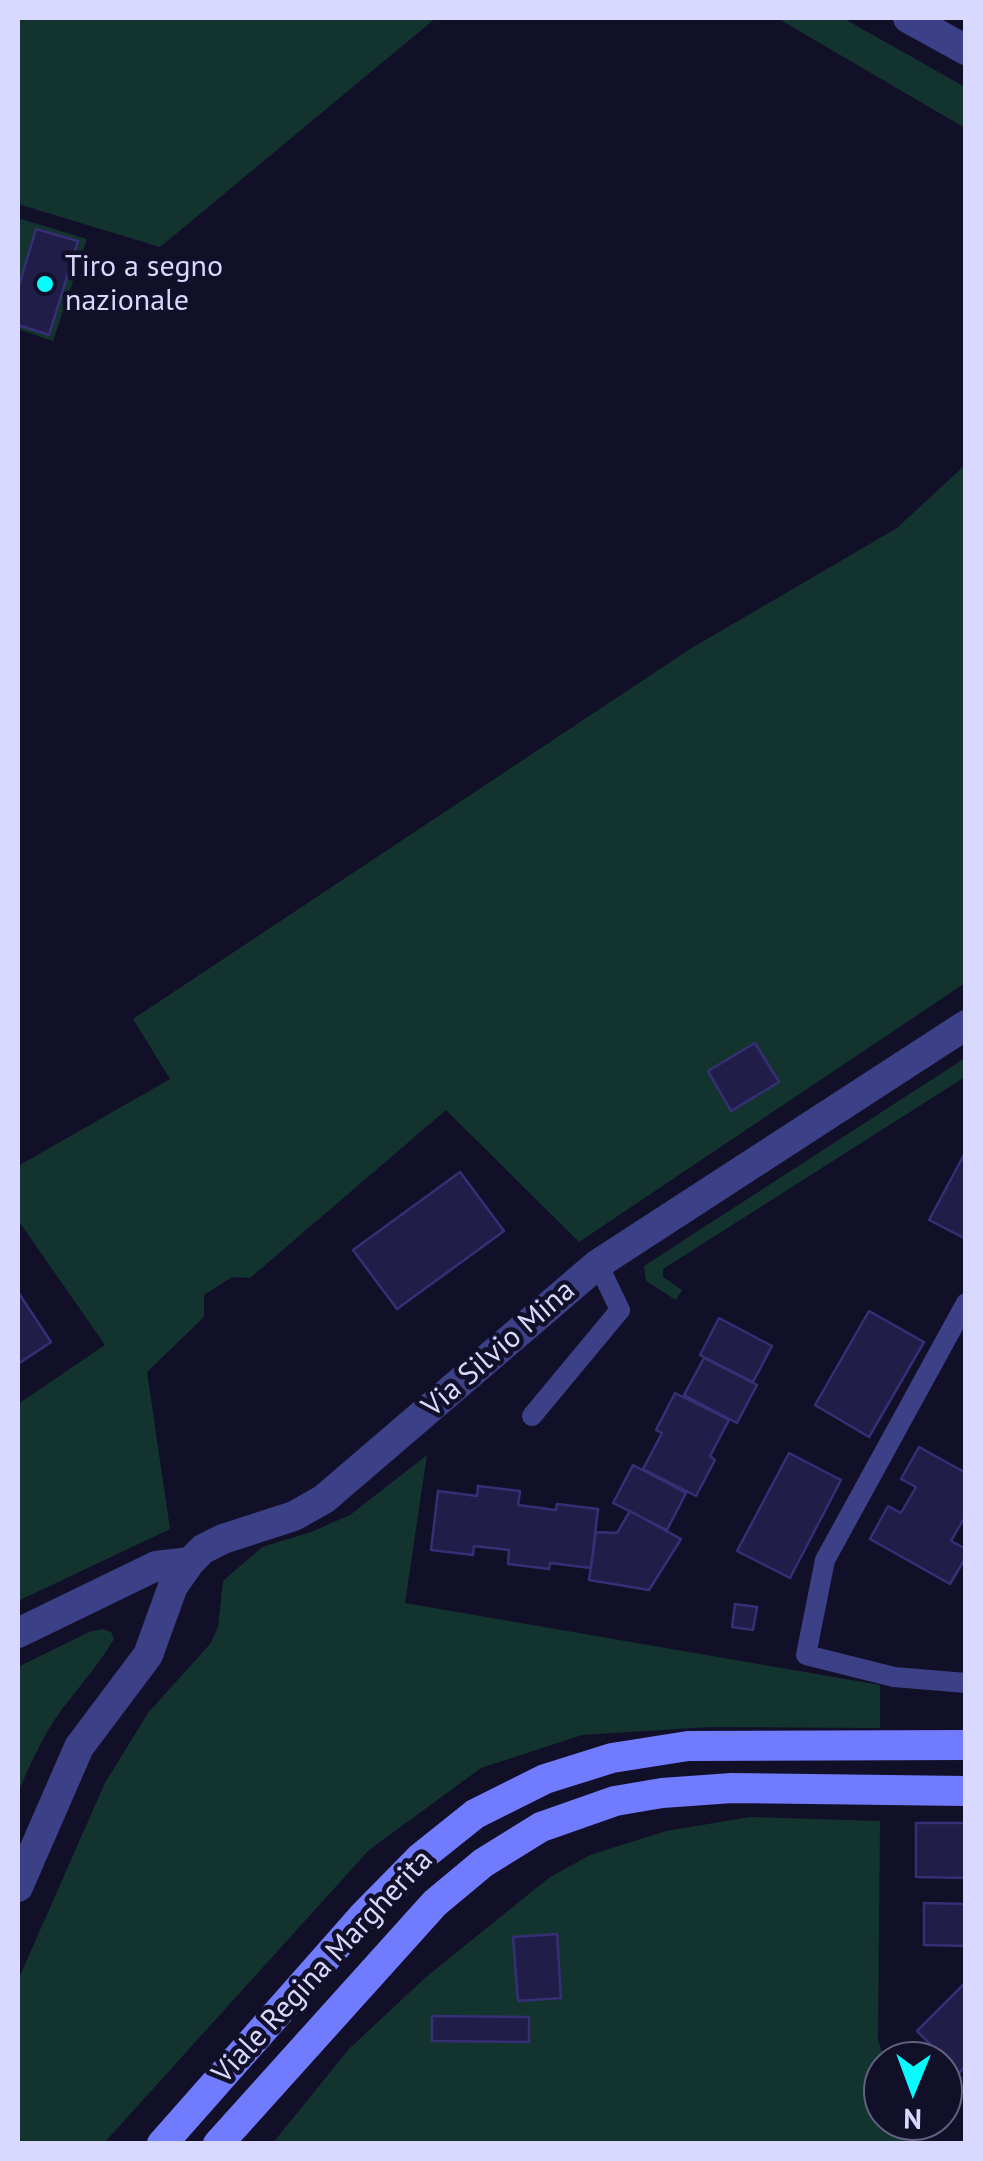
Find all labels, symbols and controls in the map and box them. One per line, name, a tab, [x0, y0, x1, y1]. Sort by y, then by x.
place label: Tiro a segno nazionale	[65, 249, 223, 320]
marker: Tiro a segno nazionale	[34, 273, 56, 295]
street label: Via Silvio Mina	[415, 1273, 583, 1425]
street label: Viale Regina Margherita	[205, 1843, 441, 2091]
north arrow	[863, 2041, 963, 2141]
text: N	[903, 2101, 922, 2138]

